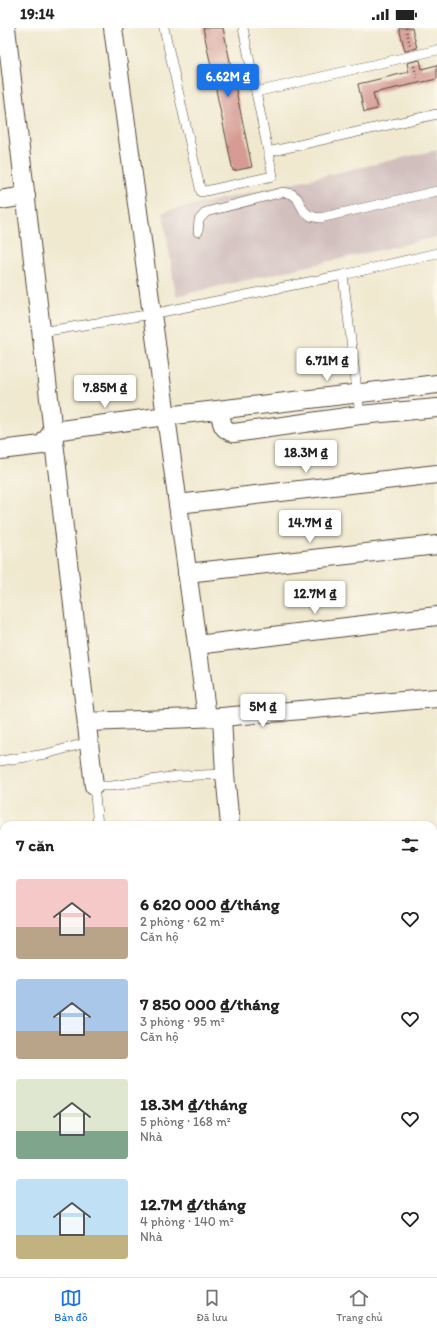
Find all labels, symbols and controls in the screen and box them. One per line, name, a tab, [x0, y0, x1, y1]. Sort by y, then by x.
text: 19:14	[20, 5, 54, 23]
pin: 6.62M ₫	[191, 64, 265, 98]
text: 6.62M ₫	[206, 69, 250, 84]
pin: 6.71M ₫	[290, 348, 364, 382]
text: 6.71M ₫	[305, 353, 349, 368]
pin: 7.85M ₫	[68, 375, 142, 409]
text: 7.85M ₫	[83, 380, 127, 395]
pin: 18.3M ₫	[269, 440, 343, 474]
text: 18.3M ₫	[284, 445, 328, 460]
pin: 14.7M ₫	[273, 510, 347, 544]
text: 14.7M ₫	[288, 515, 332, 530]
pin: 12.7M ₫	[278, 581, 352, 615]
text: 12.7M ₫	[293, 586, 337, 601]
pin: 5M ₫	[239, 694, 287, 728]
text: 5M ₫	[249, 699, 277, 714]
icon: filters	[399, 834, 421, 856]
text: 7 căn	[16, 835, 54, 855]
text: 6 620 000 ₫/tháng	[140, 894, 279, 914]
icon: home	[48, 895, 96, 943]
icon: heart	[399, 908, 421, 930]
text: 2 phòng · 62 m²	[140, 914, 225, 929]
text: Căn hộ	[140, 929, 179, 944]
text: 7 850 000 ₫/tháng	[140, 994, 279, 1014]
icon: home	[48, 995, 96, 1043]
icon: heart	[399, 1008, 421, 1030]
text: 3 phòng · 95 m²	[140, 1014, 225, 1029]
text: Căn hộ	[140, 1029, 179, 1044]
text: 18.3M ₫/tháng	[140, 1094, 247, 1114]
icon: home	[48, 1095, 96, 1143]
icon: heart	[399, 1108, 421, 1130]
text: 5 phòng · 168 m²	[140, 1114, 231, 1129]
text: Nhà	[140, 1129, 163, 1144]
text: 12.7M ₫/tháng	[140, 1194, 246, 1214]
icon: home	[48, 1195, 96, 1243]
icon: heart	[399, 1208, 421, 1230]
text: 4 phòng · 140 m²	[140, 1214, 234, 1229]
text: Nhà	[140, 1229, 163, 1244]
tab: Bản đồ	[54, 1287, 88, 1324]
tab: Đã lưu	[196, 1287, 228, 1324]
tab: Trang chủ	[336, 1287, 383, 1324]

